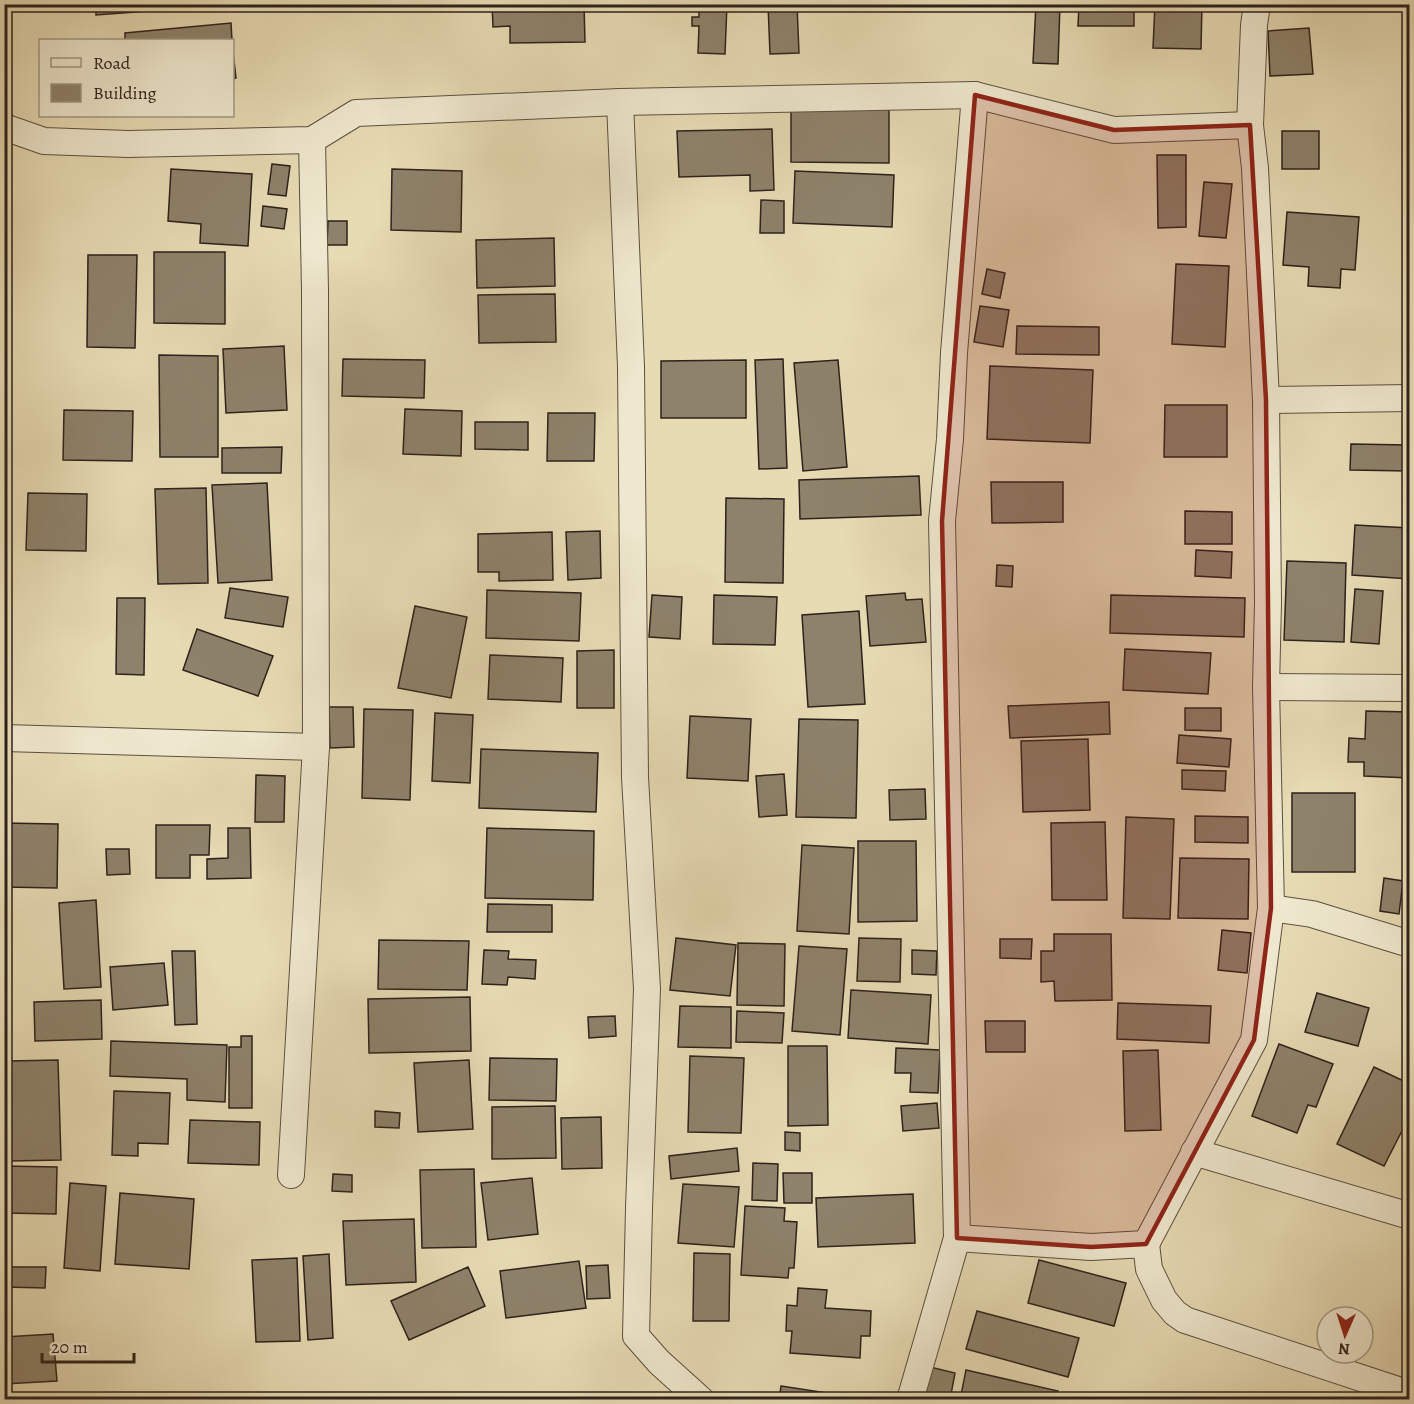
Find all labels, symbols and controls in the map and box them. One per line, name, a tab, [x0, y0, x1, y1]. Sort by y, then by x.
legend	[39, 39, 234, 117]
text: Road	[93, 51, 131, 75]
text: Building	[93, 81, 157, 105]
north arrow	[1315, 1305, 1375, 1365]
scale bar	[42, 1326, 134, 1364]
text: 20 m	[51, 1335, 88, 1359]
text: N	[1338, 1338, 1351, 1360]

